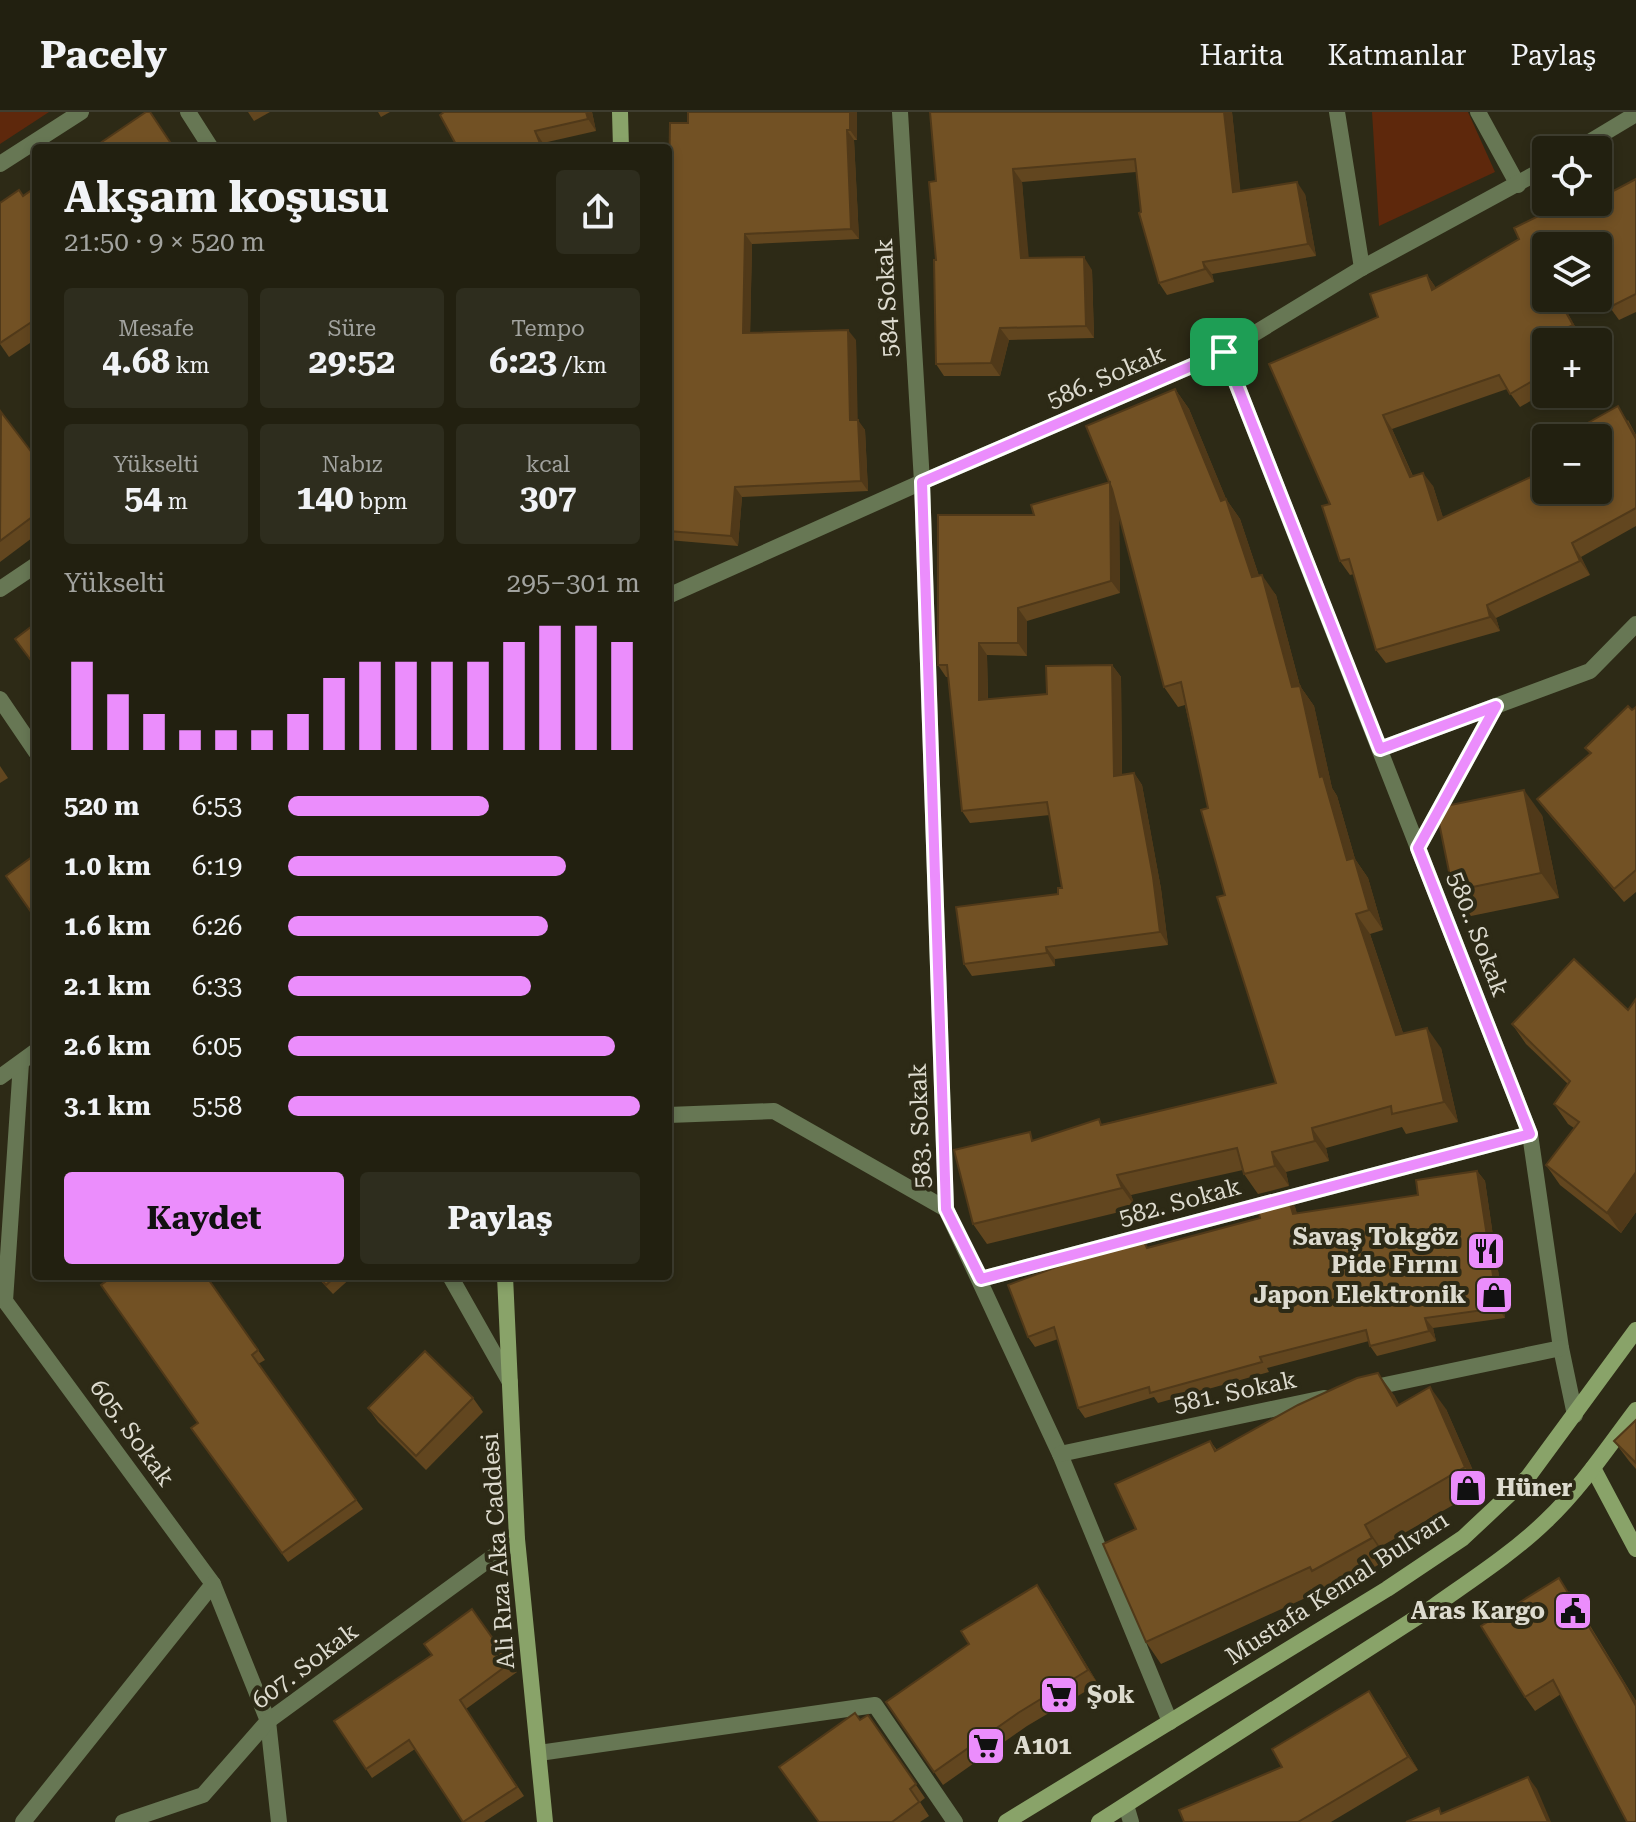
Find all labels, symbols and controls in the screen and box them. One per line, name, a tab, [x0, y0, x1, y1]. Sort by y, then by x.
text: Pacely	[40, 33, 167, 77]
text: Harita	[1199, 39, 1284, 72]
text: Katmanlar	[1328, 39, 1467, 72]
text: Paylaş	[1511, 39, 1596, 72]
map controls	[1532, 136, 1612, 504]
button: locate	[1532, 136, 1612, 216]
button: share	[556, 170, 640, 254]
text: Akşam koşusu	[64, 171, 389, 223]
text: 21:50 · 9 × 520 m	[64, 227, 265, 257]
button: layers	[1532, 232, 1612, 312]
street label: 584 Sokak	[870, 238, 904, 358]
text: Mesafe	[118, 316, 194, 341]
text: Süre	[328, 316, 376, 341]
text: Tempo	[511, 316, 585, 341]
pin	[1190, 318, 1258, 386]
button: +	[1532, 328, 1612, 408]
icon: arrive	[1202, 330, 1246, 374]
street label: 586. Sokak	[1043, 340, 1169, 414]
text: 4.68	[102, 341, 170, 381]
text: 29:52	[309, 341, 395, 381]
text: 6:23	[489, 341, 557, 381]
text: km	[170, 353, 210, 378]
text: /km	[557, 353, 607, 378]
button: −	[1532, 424, 1612, 504]
text: Yükselti	[113, 452, 199, 477]
text: Nabız	[322, 452, 382, 477]
text: kcal	[526, 452, 570, 477]
text: 54	[124, 477, 162, 517]
text: 140	[296, 477, 353, 517]
text: 307	[519, 477, 577, 517]
text: m	[162, 489, 188, 514]
text: bpm	[353, 489, 408, 514]
text: Yükselti	[64, 568, 165, 598]
text: 295–301 m	[507, 568, 640, 598]
text: 520 m	[64, 791, 139, 821]
text: 6:53	[192, 791, 242, 821]
text: 1.0 km	[64, 851, 151, 881]
text: 6:19	[192, 851, 242, 881]
street label: 580.. Sokak	[1441, 868, 1515, 1000]
text: 1.6 km	[64, 911, 151, 941]
text: 6:26	[192, 911, 242, 941]
text: 2.1 km	[64, 971, 151, 1001]
text: 6:33	[192, 971, 242, 1001]
text: 2.6 km	[64, 1031, 151, 1061]
text: 6:05	[192, 1031, 242, 1061]
street label: 583. Sokak	[904, 1063, 936, 1189]
text: 3.1 km	[64, 1091, 151, 1121]
text: 5:58	[192, 1091, 242, 1121]
button: Kaydet	[64, 1172, 344, 1264]
button: Paylaş	[360, 1172, 640, 1264]
street label: 582. Sokak	[1116, 1172, 1244, 1232]
place label: Savaş Tokgöz Pide Fırını	[1293, 1223, 1458, 1279]
restaurant icon: Savaş Tokgöz Pide Fırını	[1465, 1230, 1507, 1272]
shop icon: Japon Elektronik	[1473, 1274, 1515, 1316]
place label: Japon Elektronik	[1254, 1281, 1466, 1309]
street label: 581. Sokak	[1171, 1365, 1299, 1419]
street label: 605. Sokak	[84, 1374, 180, 1492]
street label: Ali Rıza Aka Caddesi	[476, 1432, 520, 1670]
shop icon: Hüner	[1447, 1467, 1489, 1509]
place label: Hüner	[1496, 1474, 1573, 1502]
street label: Mustafa Kemal Bulvarı	[1220, 1505, 1454, 1670]
public building icon: Aras Kargo	[1552, 1590, 1594, 1632]
place label: Aras Kargo	[1411, 1597, 1545, 1625]
street label: 607. Sokak	[247, 1617, 363, 1715]
supermarket icon: Şok	[1038, 1674, 1080, 1716]
place label: Şok	[1087, 1681, 1135, 1709]
supermarket icon: A101	[965, 1725, 1007, 1767]
place label: A101	[1014, 1732, 1072, 1760]

